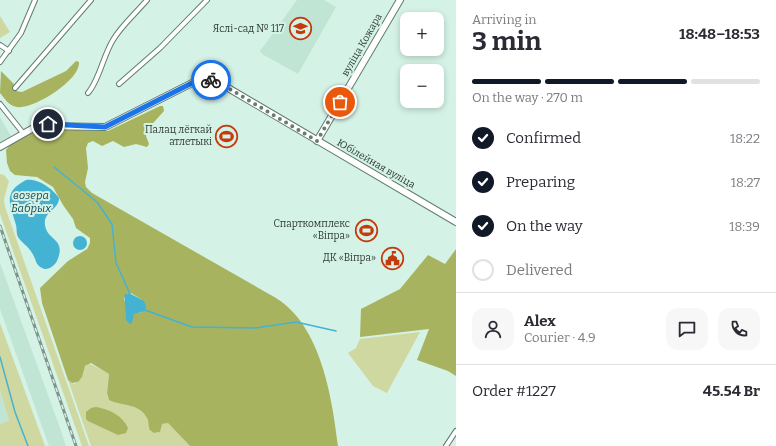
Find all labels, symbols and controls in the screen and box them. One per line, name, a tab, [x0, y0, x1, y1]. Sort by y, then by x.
street label: вуліца Кожара	[339, 11, 385, 79]
map controls	[400, 12, 444, 108]
button: +	[400, 12, 444, 56]
text: Arriving in	[472, 12, 537, 27]
school or university icon: Яслі-сад № 117	[287, 16, 313, 42]
place label: Яслі-сад № 117	[213, 23, 284, 35]
text: 18:48–18:53	[679, 25, 760, 43]
text: 3 min	[472, 26, 541, 57]
courier	[191, 60, 231, 100]
button: −	[400, 64, 444, 108]
icon: bike	[200, 69, 222, 91]
pin	[323, 85, 357, 119]
text: On the way · 270 m	[472, 90, 583, 105]
icon: bag	[329, 91, 351, 113]
pin	[31, 107, 65, 141]
icon: home	[37, 113, 59, 135]
sports icon: Палац лёгкай атлетыкі	[214, 123, 240, 149]
place label: Палац лёгкай атлетыкі	[145, 124, 212, 148]
icon: check	[472, 127, 494, 149]
text: Confirmed	[506, 129, 581, 147]
text: 18:22	[730, 131, 760, 146]
street label: Юбілейная вуліца	[335, 136, 418, 191]
icon: check	[472, 171, 494, 193]
text: Preparing	[506, 173, 575, 191]
text: 18:27	[731, 175, 760, 190]
water label: возера Бабрых	[11, 189, 52, 215]
icon: check	[472, 215, 494, 237]
sports icon: Спарткомплекс «Віпра»	[353, 217, 379, 243]
text: On the way	[506, 217, 583, 235]
place label: Спарткомплекс «Віпра»	[274, 218, 350, 242]
text: 18:39	[729, 219, 760, 234]
public building icon: ДК «Віпра»	[379, 245, 405, 271]
place label: ДК «Віпра»	[323, 252, 376, 264]
text: Delivered	[506, 261, 573, 279]
button: person	[472, 308, 514, 350]
button: chat	[666, 308, 708, 350]
button: phone	[718, 308, 760, 350]
text: Alex	[524, 312, 556, 330]
text: Courier · 4.9	[524, 330, 596, 345]
text: Order #1227	[472, 382, 556, 400]
text: 45.54 Br	[703, 382, 760, 400]

